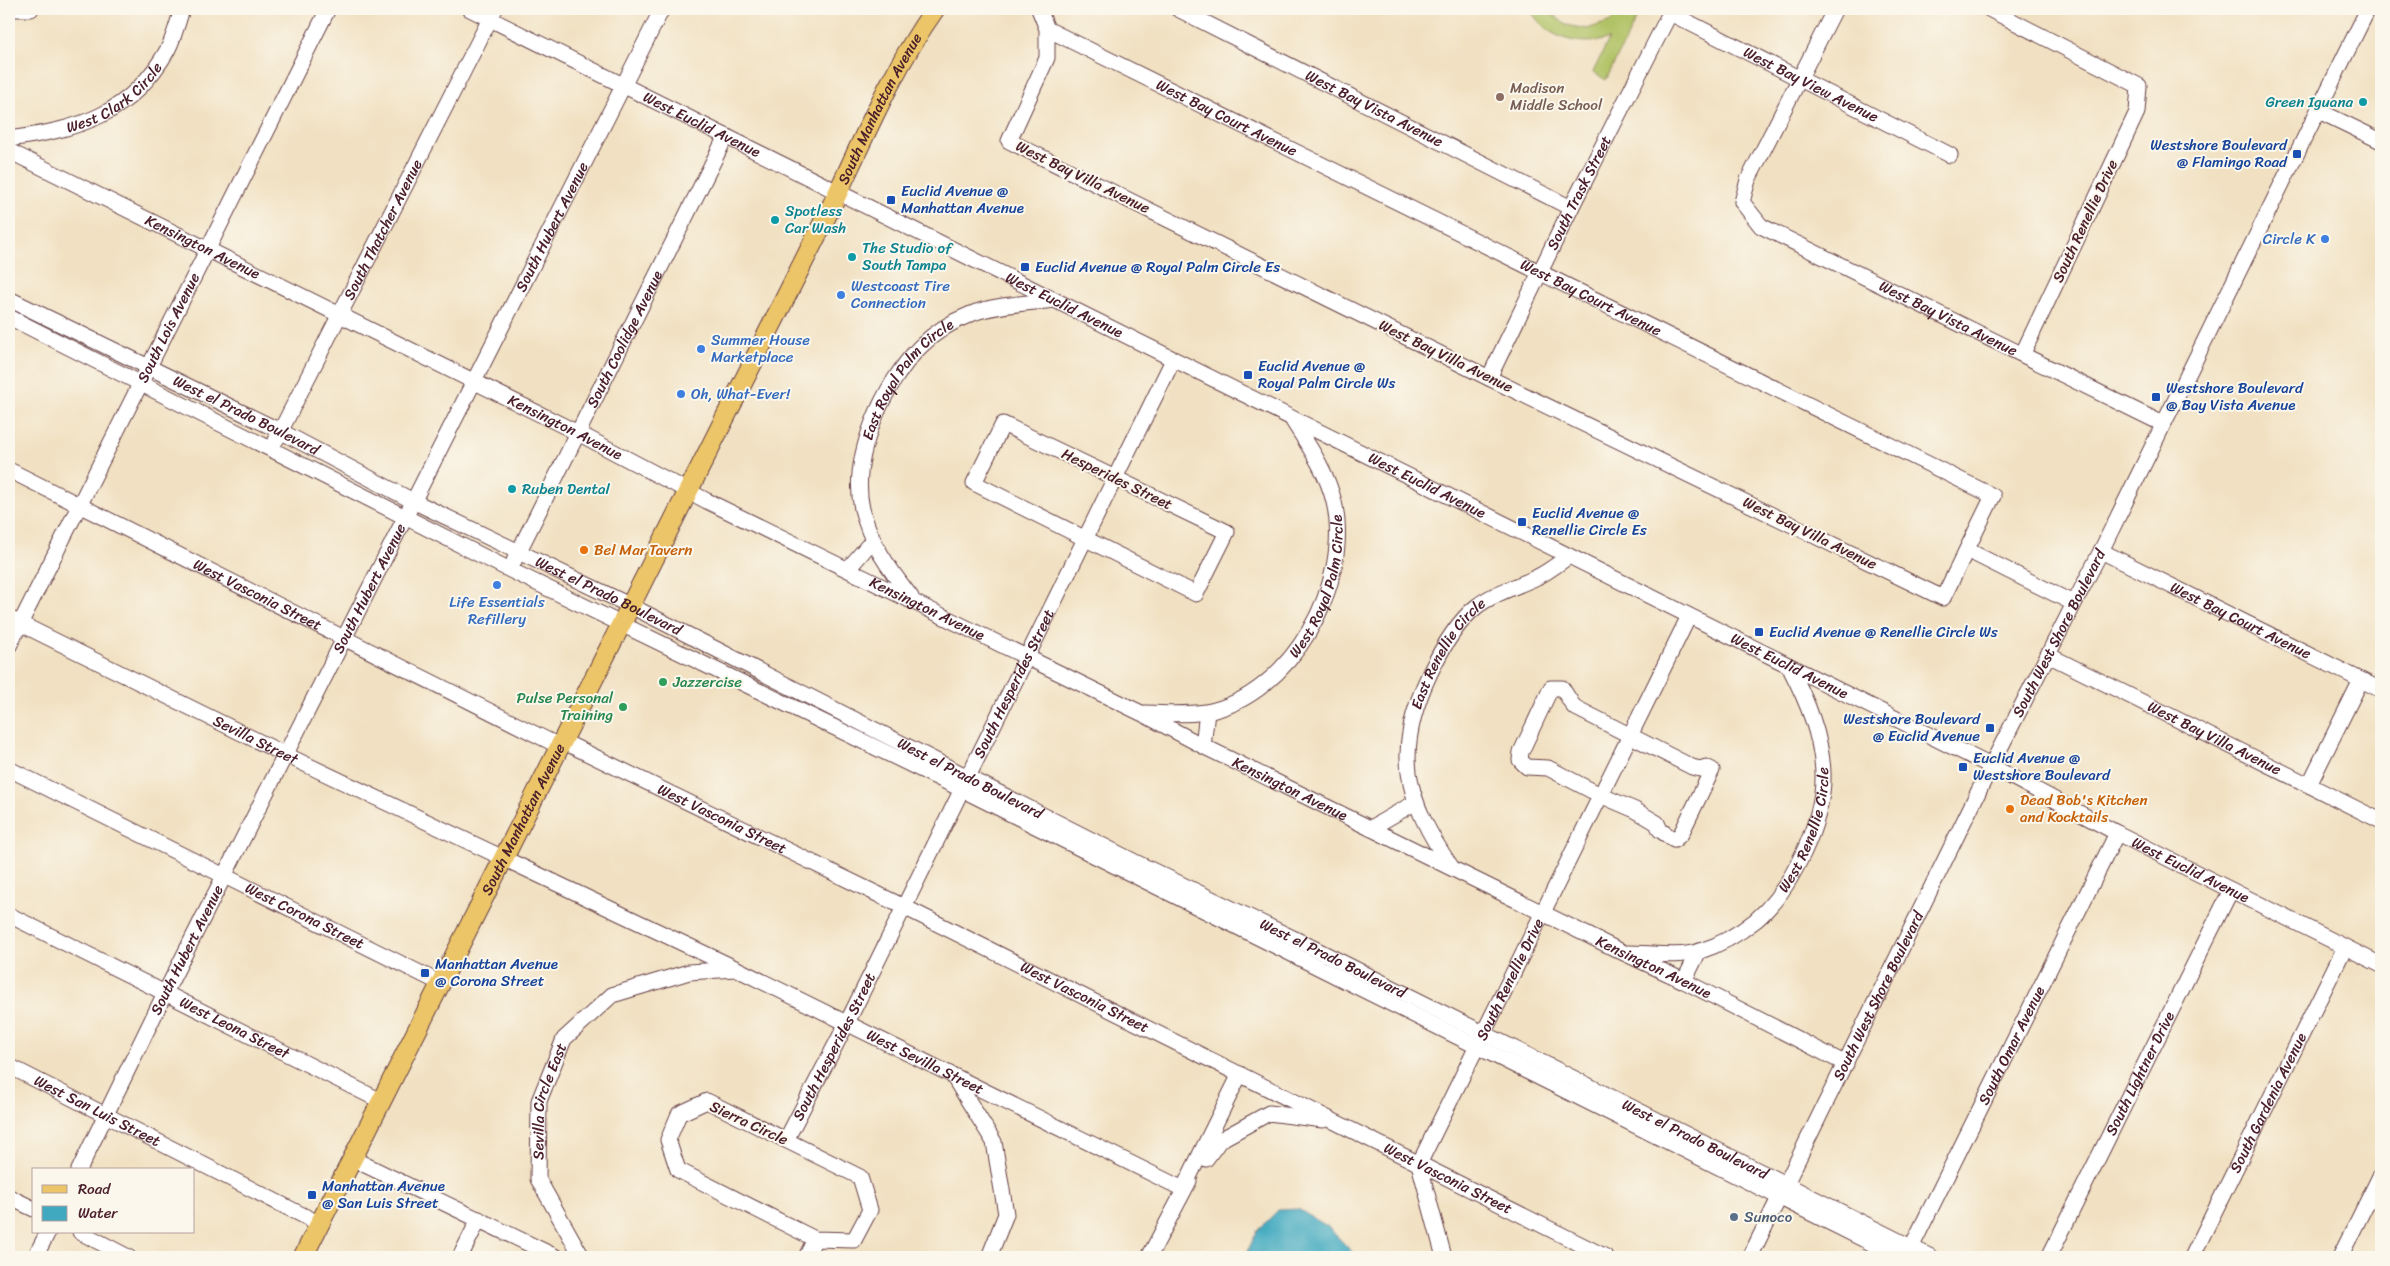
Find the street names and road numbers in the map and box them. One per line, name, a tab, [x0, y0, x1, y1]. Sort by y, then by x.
street label: South Manhattan Avenue	[830, 27, 929, 189]
street label: West Bay View Avenue	[1739, 39, 1883, 130]
street label: West Clark Circle	[63, 56, 169, 140]
street label: West Bay Vista Avenue	[1301, 62, 1448, 154]
street label: West Bay Court Avenue	[1152, 72, 1302, 164]
street label: West Euclid Avenue	[638, 84, 765, 165]
street label: South Trask Street	[1540, 131, 1619, 254]
street label: West Bay Villa Avenue	[1011, 133, 1155, 221]
street label: South Thatcher Avenue	[336, 154, 430, 305]
street label: South Renellie Drive	[2045, 155, 2125, 287]
street label: South Hubert Avenue	[508, 157, 596, 297]
street label: Kensington Avenue	[140, 207, 265, 286]
street label: West Bay Court Avenue	[1516, 252, 1666, 344]
street label: West Euclid Avenue	[1001, 265, 1128, 345]
street label: South Coolidge Avenue	[579, 266, 670, 412]
street label: South Lois Avenue	[130, 268, 207, 387]
street label: West Bay Vista Avenue	[1874, 273, 2022, 364]
street label: East Royal Palm Circle	[855, 312, 959, 443]
street label: West Bay Villa Avenue	[1374, 312, 1518, 400]
street label: West el Prado Boulevard	[168, 368, 325, 463]
street label: Kensington Avenue	[503, 387, 627, 467]
street label: Hesperides Street	[1057, 441, 1177, 517]
street label: West Euclid Avenue	[1364, 445, 1490, 526]
street label: West Bay Villa Avenue	[1738, 489, 1882, 577]
street label: West Royal Palm Circle	[1282, 513, 1350, 664]
street label: South Hubert Avenue	[326, 519, 413, 658]
street label: South West Shore Boulevard	[2005, 544, 2113, 722]
street label: West el Prado Boulevard	[531, 549, 687, 643]
street label: West Vasconia Street	[189, 551, 327, 638]
street label: Kensington Avenue	[865, 569, 989, 648]
street label: West Bay Court Avenue	[2166, 574, 2316, 667]
street label: East Renellie Circle	[1403, 591, 1491, 713]
street label: South Hesperides Street	[966, 604, 1062, 763]
street label: West Euclid Avenue	[1726, 625, 1853, 706]
street label: West Bay Villa Avenue	[2143, 694, 2286, 783]
street label: Sevilla Street	[209, 708, 303, 772]
street label: West el Prado Boulevard	[893, 730, 1049, 827]
street label: South Manhattan Avenue	[474, 738, 572, 900]
street label: Kensington Avenue	[1228, 749, 1352, 828]
street label: West Renellie Circle	[1771, 766, 1836, 898]
street label: West Vasconia Street	[653, 776, 792, 861]
street label: West Euclid Avenue	[2127, 829, 2254, 910]
street label: West Corona Street	[240, 875, 369, 957]
street label: South Hubert Avenue	[143, 880, 231, 1020]
street label: South West Shore Boulevard	[1826, 906, 1931, 1085]
street label: West el Prado Boulevard	[1255, 911, 1412, 1006]
street label: South Renellie Drive	[1469, 914, 1551, 1045]
street label: Kensington Avenue	[1591, 928, 1716, 1006]
street label: West Vasconia Street	[1016, 954, 1154, 1040]
street label: South Hesperides Street	[785, 968, 883, 1125]
street label: South Omar Avenue	[1971, 981, 2052, 1110]
street label: West Leona Street	[175, 989, 295, 1067]
street label: South Lightner Drive	[2098, 1007, 2182, 1140]
street label: West Sevilla Street	[862, 1022, 989, 1102]
street label: South Gardenia Avenue	[2222, 1028, 2314, 1177]
street label: Sevilla Circle East	[525, 1038, 574, 1160]
street label: West San Luis Street	[29, 1068, 166, 1154]
street label: West el Prado Boulevard	[1618, 1092, 1774, 1187]
street label: Sierra Circle	[705, 1093, 793, 1153]
street label: West Vasconia Street	[1379, 1135, 1517, 1222]

